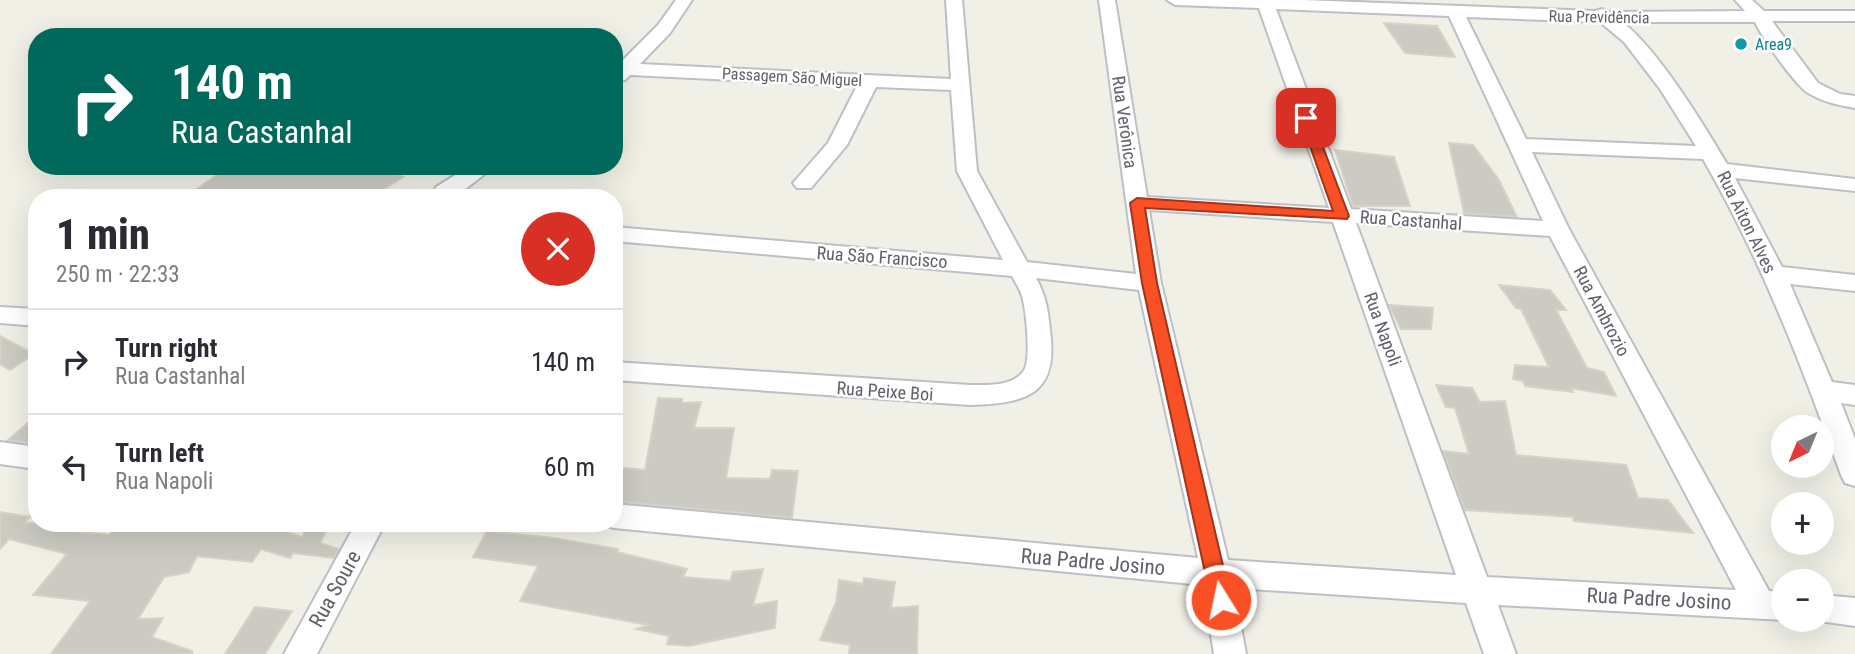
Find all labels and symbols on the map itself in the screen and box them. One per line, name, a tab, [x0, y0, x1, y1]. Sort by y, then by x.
street label: Rua Previdência	[1548, 7, 1650, 27]
place label: Area9	[1755, 35, 1792, 54]
marker: Area9	[1733, 36, 1749, 52]
street label: Passagem São Miguel	[722, 64, 862, 90]
street label: Rua Verônica	[1108, 74, 1142, 170]
pin	[1276, 88, 1336, 148]
street label: Rua Aiton Alves	[1713, 167, 1781, 277]
street label: Rua Castanhal	[1359, 206, 1463, 234]
street label: Rua São Francisco	[816, 242, 948, 272]
street label: Rua Ambrozio	[1569, 262, 1635, 360]
street label: Rua Napoli	[1360, 289, 1406, 369]
street label: Rua Peixe Boi	[836, 377, 934, 405]
north arrow	[1771, 415, 1834, 478]
street label: Rua Padre Josino	[1020, 544, 1166, 580]
street label: Rua Soure	[304, 546, 366, 631]
position arrow	[1184, 563, 1258, 637]
street label: Rua Padre Josino	[1586, 583, 1732, 615]

